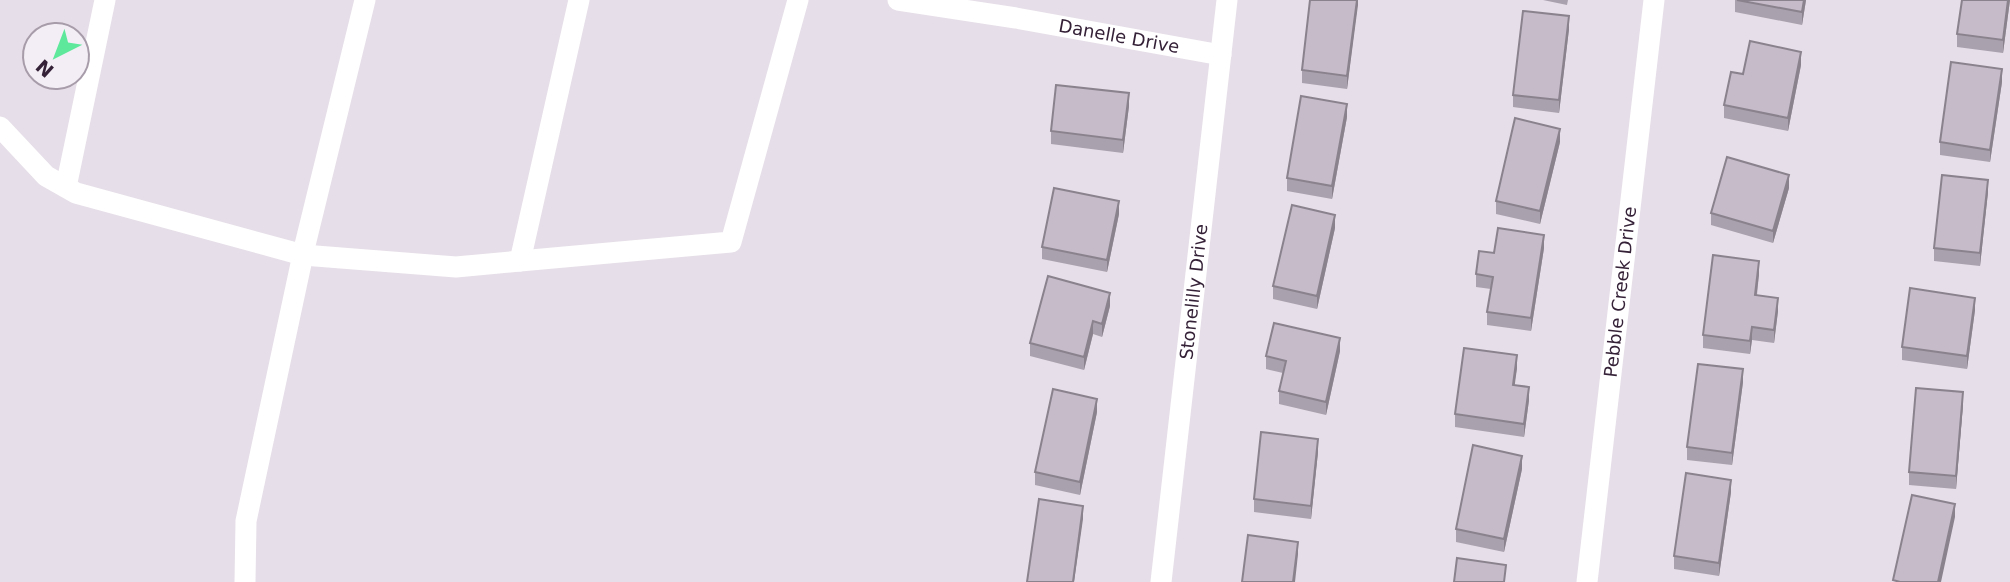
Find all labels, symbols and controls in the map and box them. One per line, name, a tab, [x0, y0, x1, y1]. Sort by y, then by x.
street label: Danelle Drive	[1057, 15, 1181, 57]
north arrow	[21, 21, 91, 91]
text: N	[31, 55, 58, 82]
street label: Pebble Creek Drive	[1600, 205, 1640, 378]
street label: Stonelilly Drive	[1175, 223, 1212, 361]

